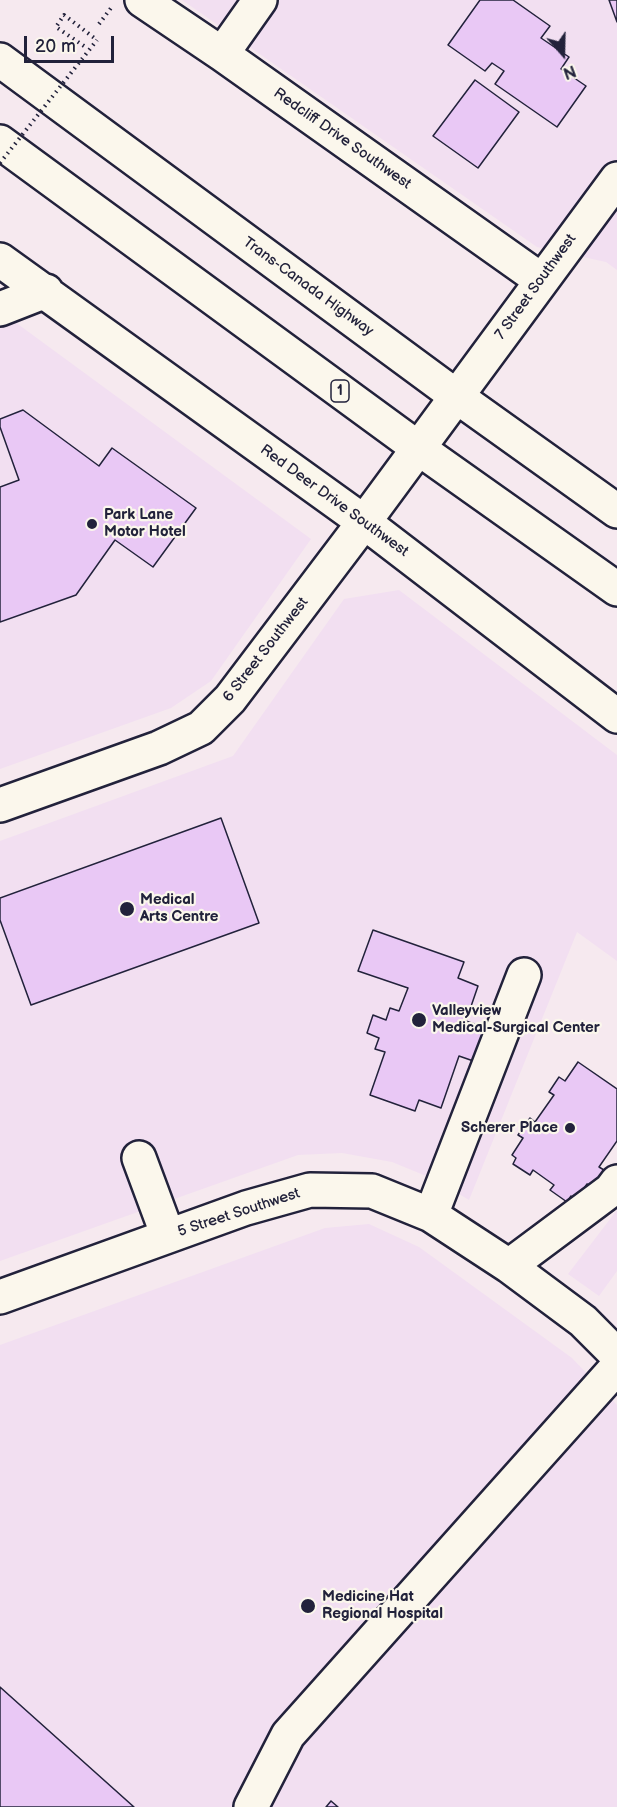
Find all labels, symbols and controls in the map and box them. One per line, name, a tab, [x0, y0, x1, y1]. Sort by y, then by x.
scale bar	[27, 24, 117, 62]
north arrow	[533, 24, 593, 84]
text: 20 m	[35, 36, 76, 57]
text: N	[560, 60, 578, 82]
street label: Redcliff Drive Southwest	[270, 85, 414, 193]
street label: 7 Street Southwest	[492, 231, 580, 343]
street label: Trans-Canada Highway	[239, 234, 377, 340]
road number: 1	[331, 380, 349, 402]
street label: Red Deer Drive Southwest	[256, 441, 412, 561]
place label: Park Lane Motor Hotel	[104, 506, 186, 541]
marker: Park Lane Motor Hotel	[85, 517, 99, 531]
street label: 6 Street Southwest	[220, 594, 312, 706]
place label: Medical Arts Centre	[140, 891, 218, 926]
marker: Medical Arts Centre	[118, 900, 136, 918]
place label: Valleyview Medical-Surgical Center	[432, 1002, 600, 1037]
marker: Valleyview Medical-Surgical Center	[410, 1011, 428, 1029]
place label: Scherer Place	[461, 1119, 558, 1137]
marker: Scherer Place	[563, 1121, 577, 1135]
street label: 5 Street Southwest	[176, 1185, 302, 1241]
place label: Medicine Hat Regional Hospital	[322, 1588, 443, 1623]
marker: Medicine Hat Regional Hospital	[299, 1597, 317, 1615]

